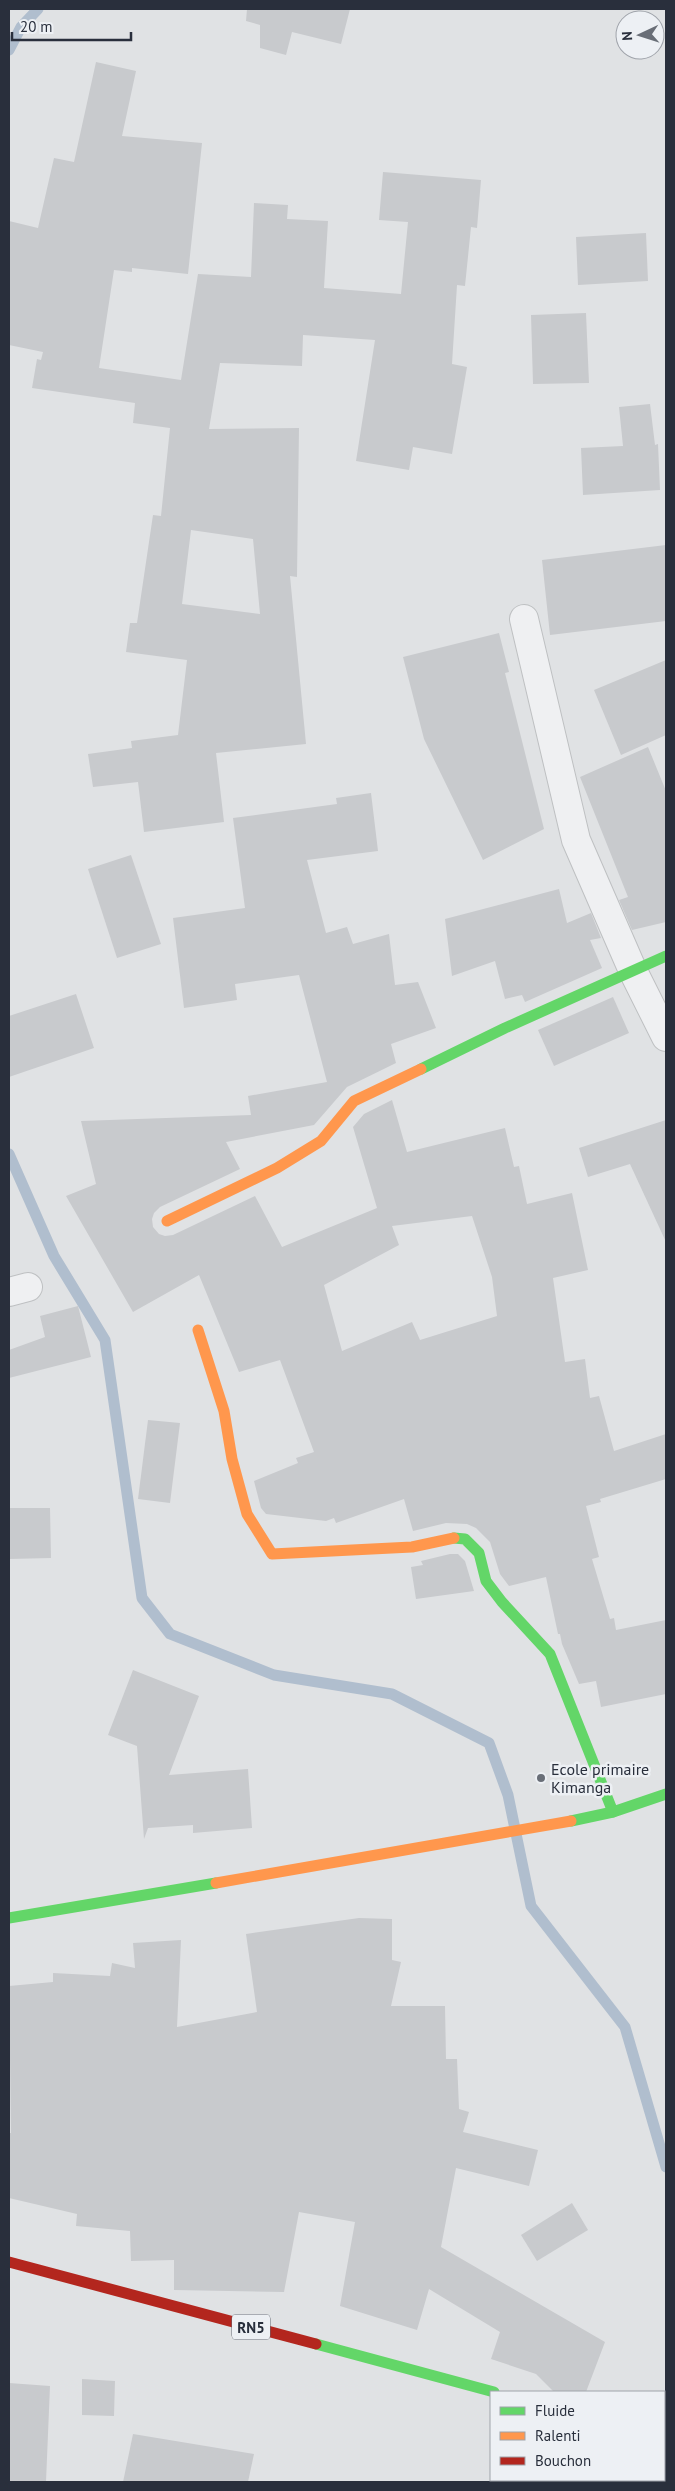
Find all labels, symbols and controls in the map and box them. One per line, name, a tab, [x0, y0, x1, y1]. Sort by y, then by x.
scale bar	[12, 10, 131, 42]
north arrow	[615, 10, 665, 60]
text: 20 m	[20, 17, 53, 36]
text: N	[618, 31, 636, 41]
place label: Ecole primaire Kimanga	[551, 1759, 649, 1797]
marker: Ecole primaire Kimanga	[535, 1772, 547, 1784]
road number: RN5	[232, 2314, 270, 2340]
legend	[490, 2391, 665, 2481]
text: Fluide	[535, 2401, 575, 2420]
text: Ralenti	[535, 2426, 581, 2445]
text: Bouchon	[535, 2451, 591, 2470]

